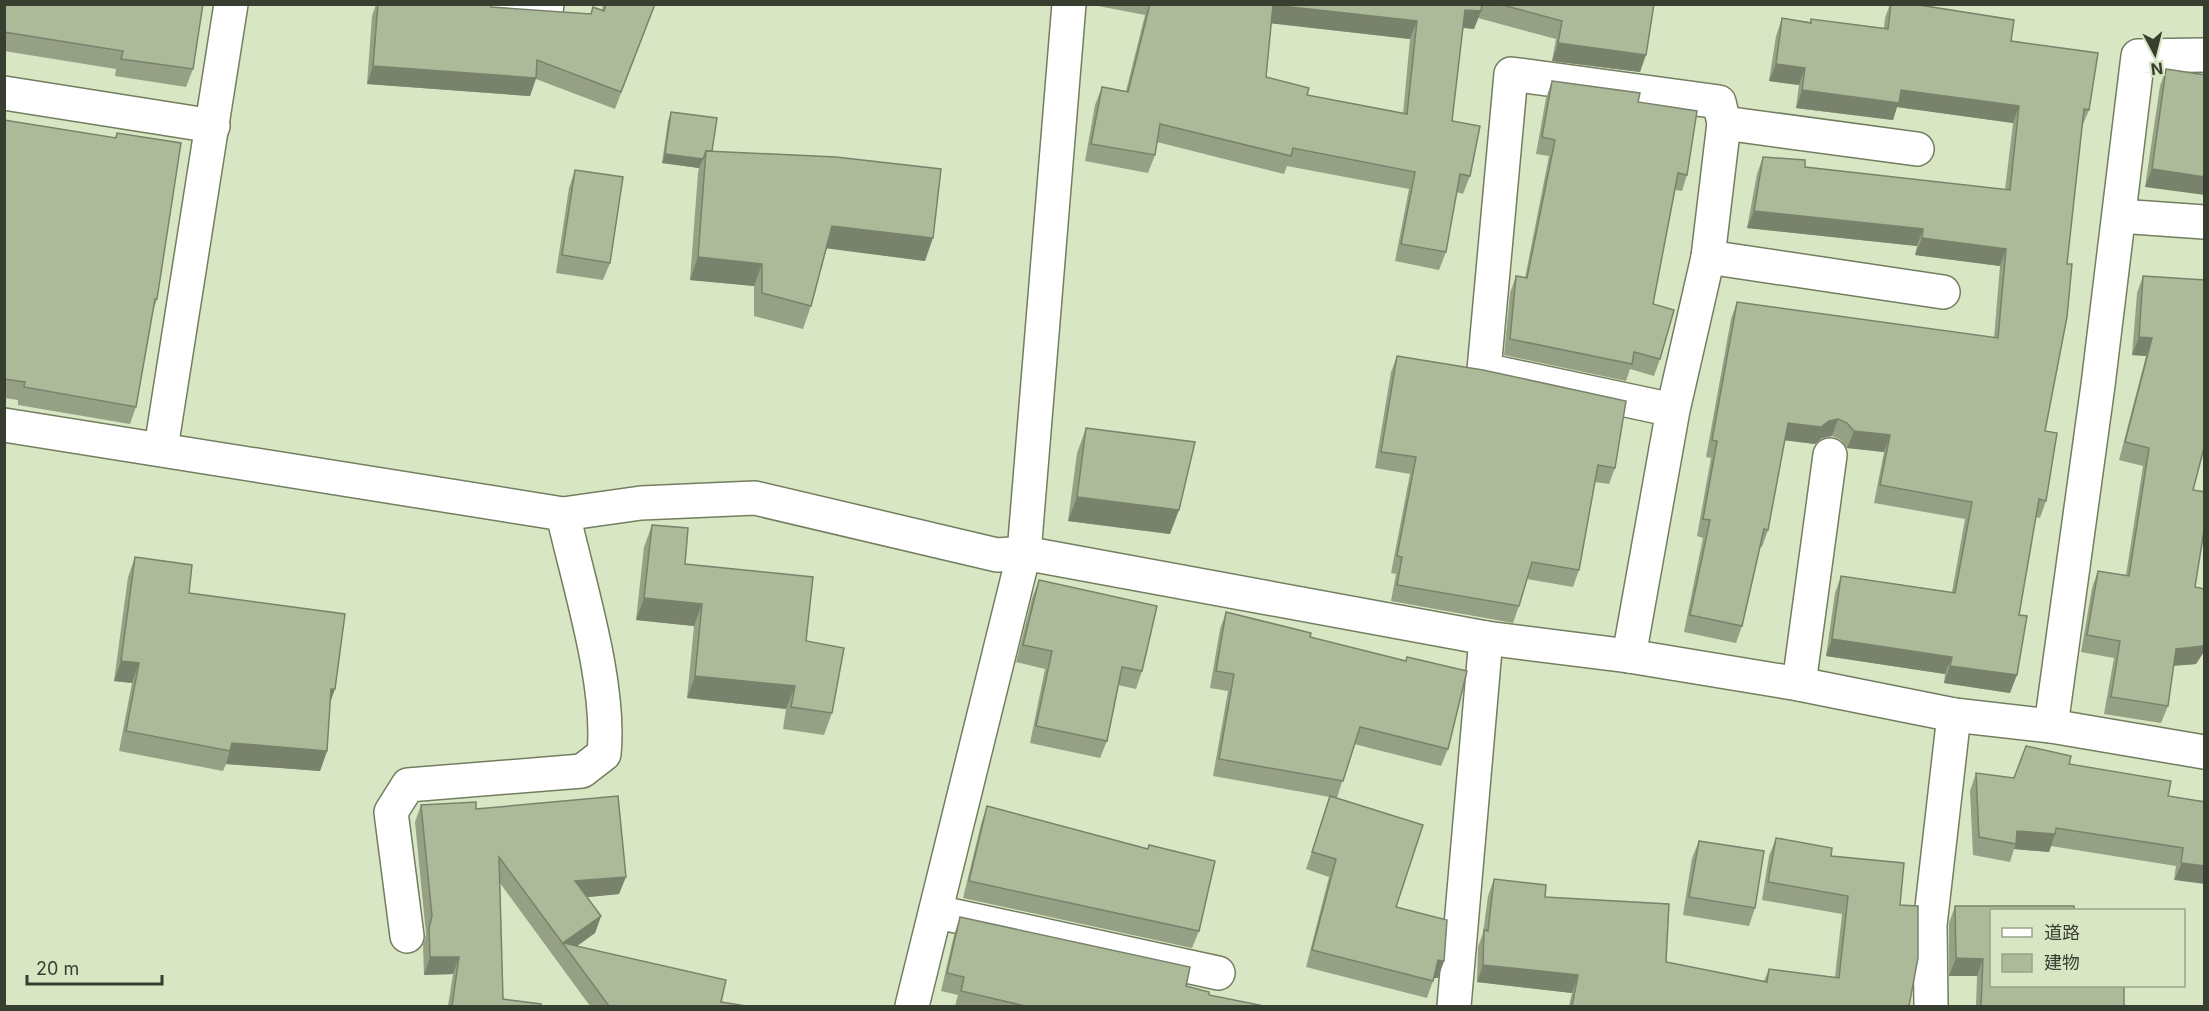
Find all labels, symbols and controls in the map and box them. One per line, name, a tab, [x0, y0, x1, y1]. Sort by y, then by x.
north arrow	[2125, 24, 2185, 84]
text: N	[2150, 58, 2164, 80]
legend	[1990, 909, 2185, 987]
text: 道路	[2044, 922, 2080, 943]
scale bar	[27, 948, 162, 986]
text: 建物	[2044, 952, 2080, 973]
text: 20 m	[36, 958, 79, 979]

